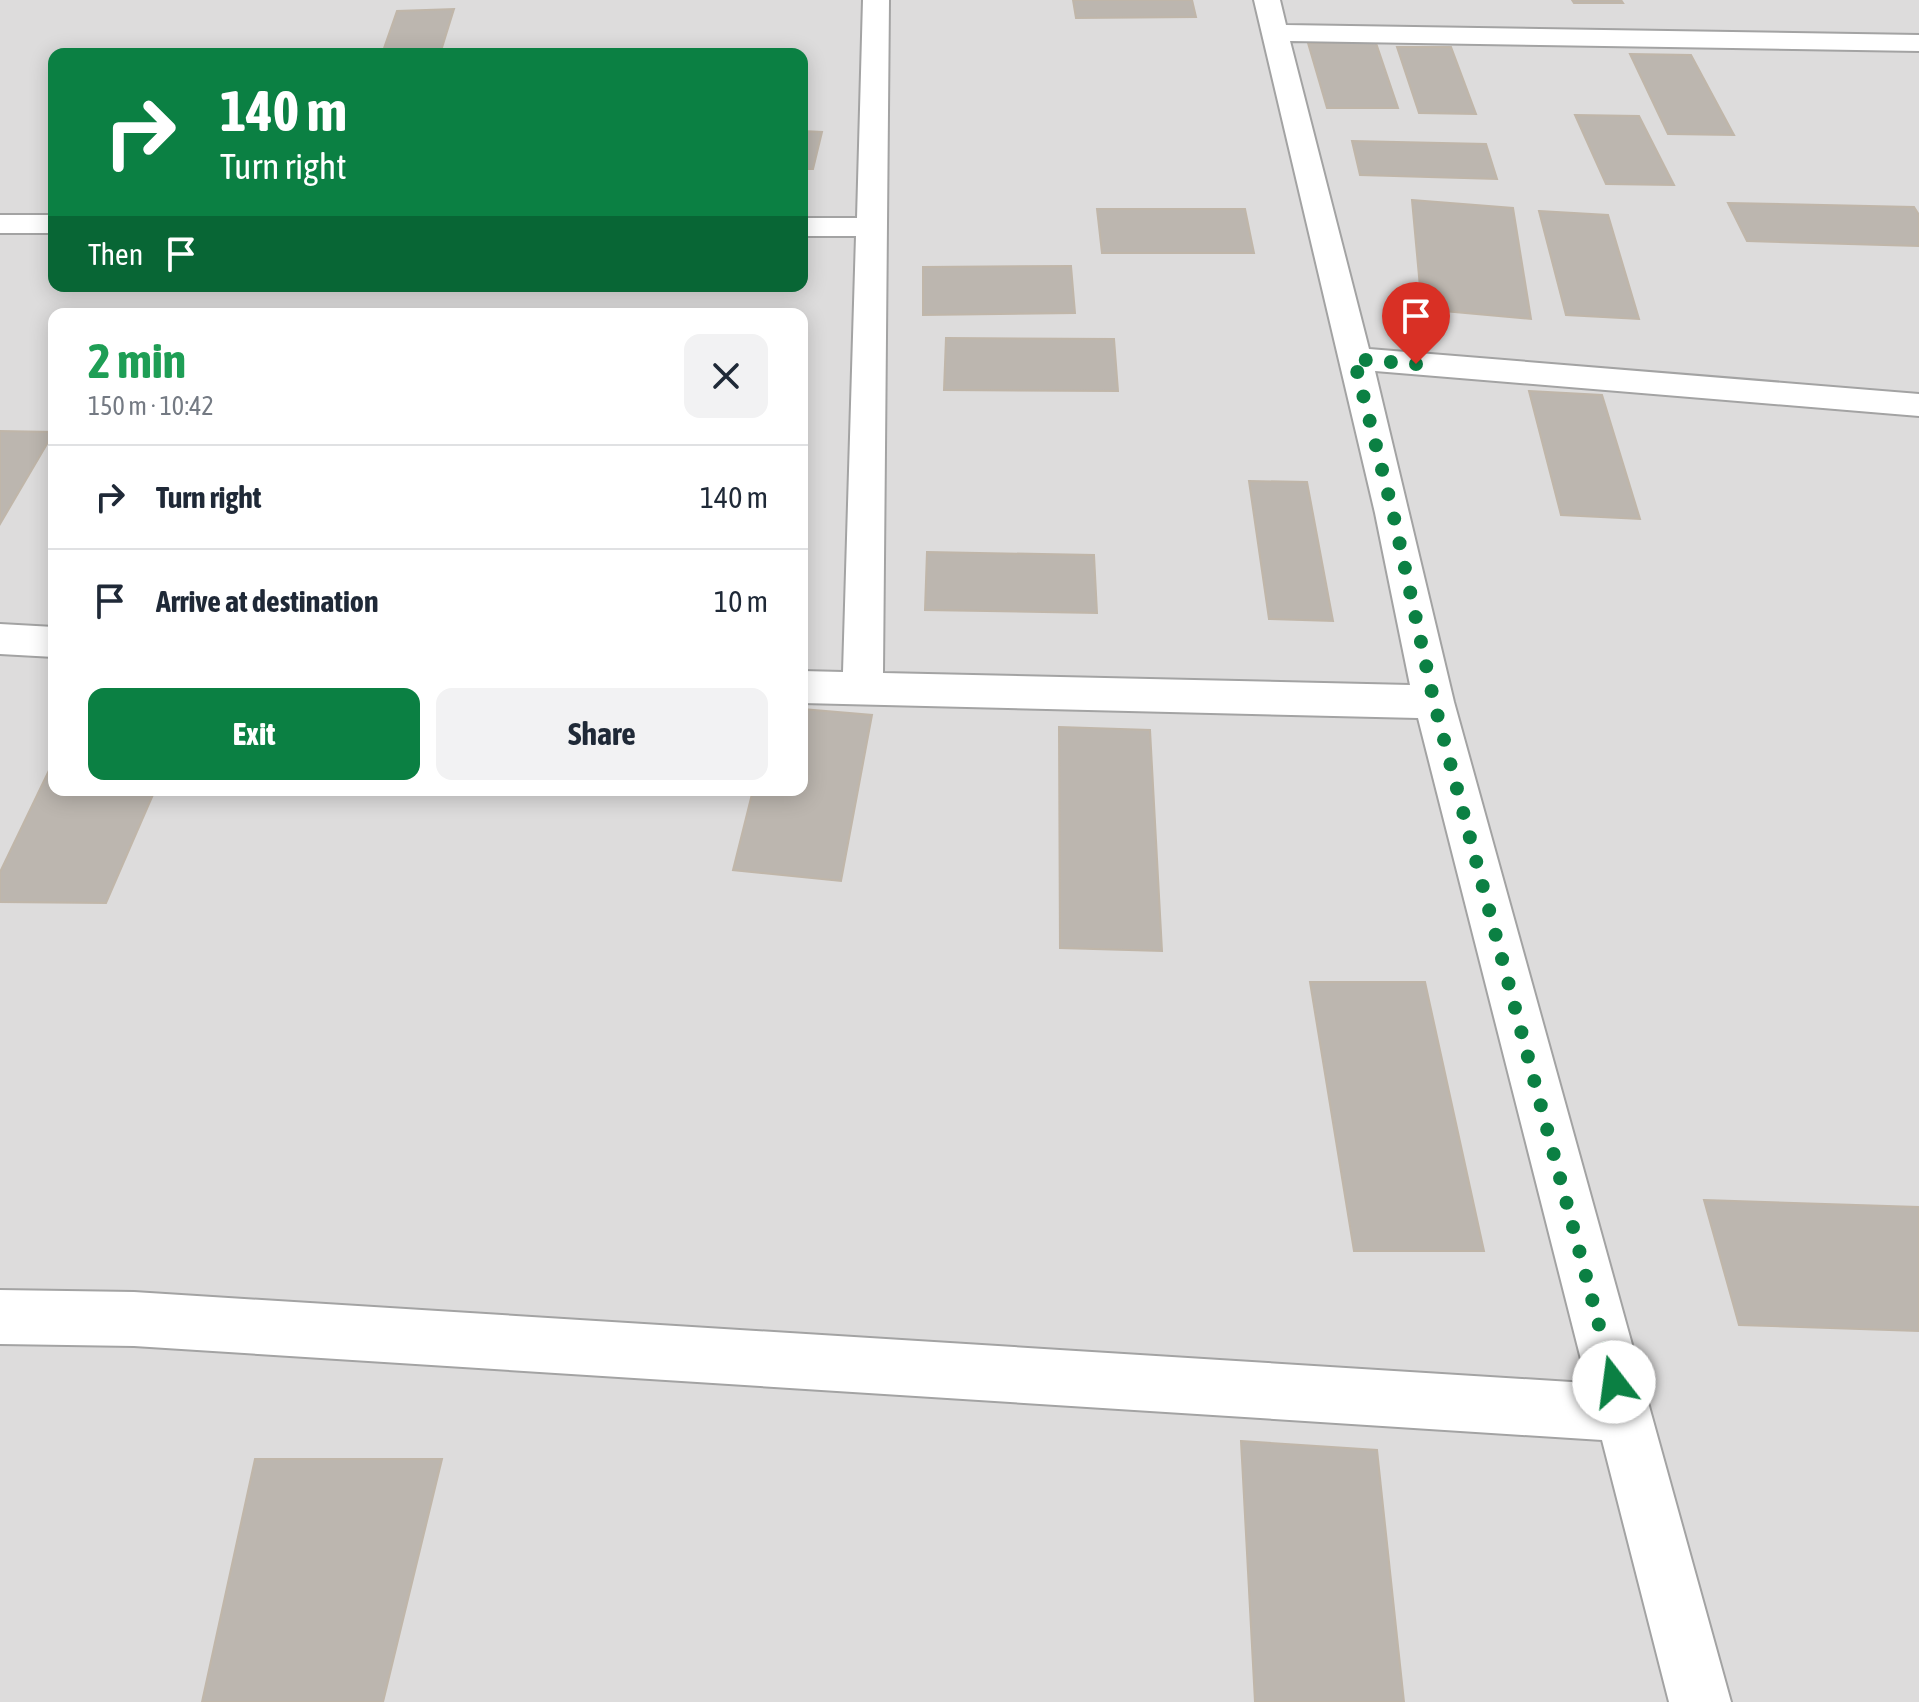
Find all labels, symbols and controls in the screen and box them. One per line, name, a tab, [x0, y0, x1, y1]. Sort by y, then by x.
text: 140 m	[220, 79, 347, 143]
icon: right	[88, 80, 192, 184]
text: Turn right	[220, 145, 347, 187]
icon: arrive	[159, 232, 203, 276]
text: Then	[88, 237, 143, 271]
pin	[1382, 282, 1450, 364]
icon: arrive	[1394, 294, 1438, 338]
text: 2 min	[88, 333, 186, 388]
button: close	[684, 334, 768, 418]
text: 150 m · 10:42	[88, 391, 214, 421]
icon: right	[88, 475, 132, 519]
text: Turn right	[156, 480, 262, 514]
text: 140 m	[700, 480, 768, 514]
icon: arrive	[88, 579, 132, 623]
text: Arrive at destination	[156, 584, 378, 618]
text: 10 m	[714, 584, 768, 618]
button: Exit	[88, 688, 420, 780]
button: Share	[436, 688, 768, 780]
position arrow	[1572, 1340, 1656, 1424]

